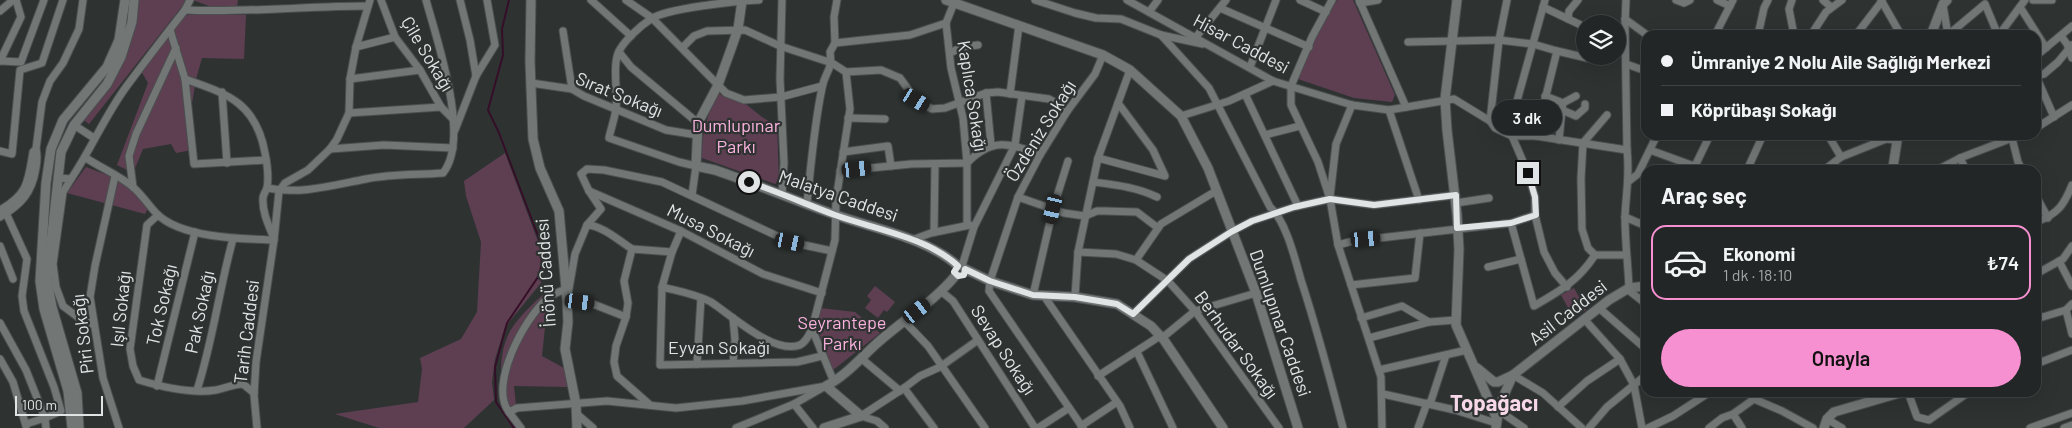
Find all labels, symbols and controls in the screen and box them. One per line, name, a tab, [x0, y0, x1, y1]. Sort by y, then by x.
street label: Hisar Caddesi	[1190, 9, 1293, 78]
street label: Çile Sokağı	[397, 12, 459, 95]
map controls	[1576, 15, 1626, 65]
button: layers	[1576, 15, 1626, 65]
street label: Kaplıca Sokağı	[953, 39, 993, 153]
text: Ümraniye 2 Nolu Aile Sağlığı Merkezi	[1691, 50, 1990, 73]
street label: Sırat Sokağı	[573, 67, 666, 121]
street label: Özdeniz Sokağı	[1000, 76, 1080, 185]
car	[899, 86, 932, 114]
text: Köprübaşı Sokağı	[1691, 98, 1836, 121]
callout: 3 dk	[1493, 100, 1563, 136]
text: 3 dk	[1513, 108, 1542, 127]
park label: Dumlupınar Parkı	[692, 114, 781, 157]
car	[841, 160, 872, 178]
route end	[1517, 162, 1539, 184]
street label: Malatya Caddesi	[776, 164, 901, 226]
route start	[738, 171, 760, 193]
text: Araç seç	[1661, 182, 1747, 208]
car	[1042, 193, 1063, 225]
street label: Musa Sokağı	[664, 199, 759, 262]
street label: İnönü Caddesi	[530, 218, 560, 328]
car	[1350, 230, 1381, 248]
car	[773, 232, 806, 252]
icon: car	[1663, 240, 1708, 285]
text: Ekonomi	[1723, 242, 1795, 265]
street label: Dumlupınar Caddesi	[1246, 246, 1316, 399]
text: ₺74	[1986, 251, 2019, 274]
street label: Tok Sokağı	[141, 262, 181, 348]
text: 1 dk · 18:10	[1723, 265, 1792, 284]
street label: Pak Sokağı	[180, 268, 219, 355]
street label: Işıl Sokağı	[105, 270, 135, 348]
street label: Asil Caddesi	[1524, 275, 1611, 349]
street label: Tarih Caddesi	[229, 279, 263, 385]
street label: Berhudar Sokağı	[1190, 286, 1283, 403]
street label: Piri Sokağı	[66, 293, 98, 375]
car	[564, 293, 595, 311]
car	[900, 296, 933, 326]
street label: Sevap Sokağı	[967, 300, 1041, 399]
park label: Seyrantepe Parkı	[798, 311, 886, 354]
button: Onayla	[1661, 329, 2021, 387]
street label: Eyvan Sokağı	[668, 336, 770, 358]
district label: Topağacı	[1450, 389, 1538, 415]
scale bar	[15, 393, 102, 416]
text: 100 m	[22, 396, 57, 413]

